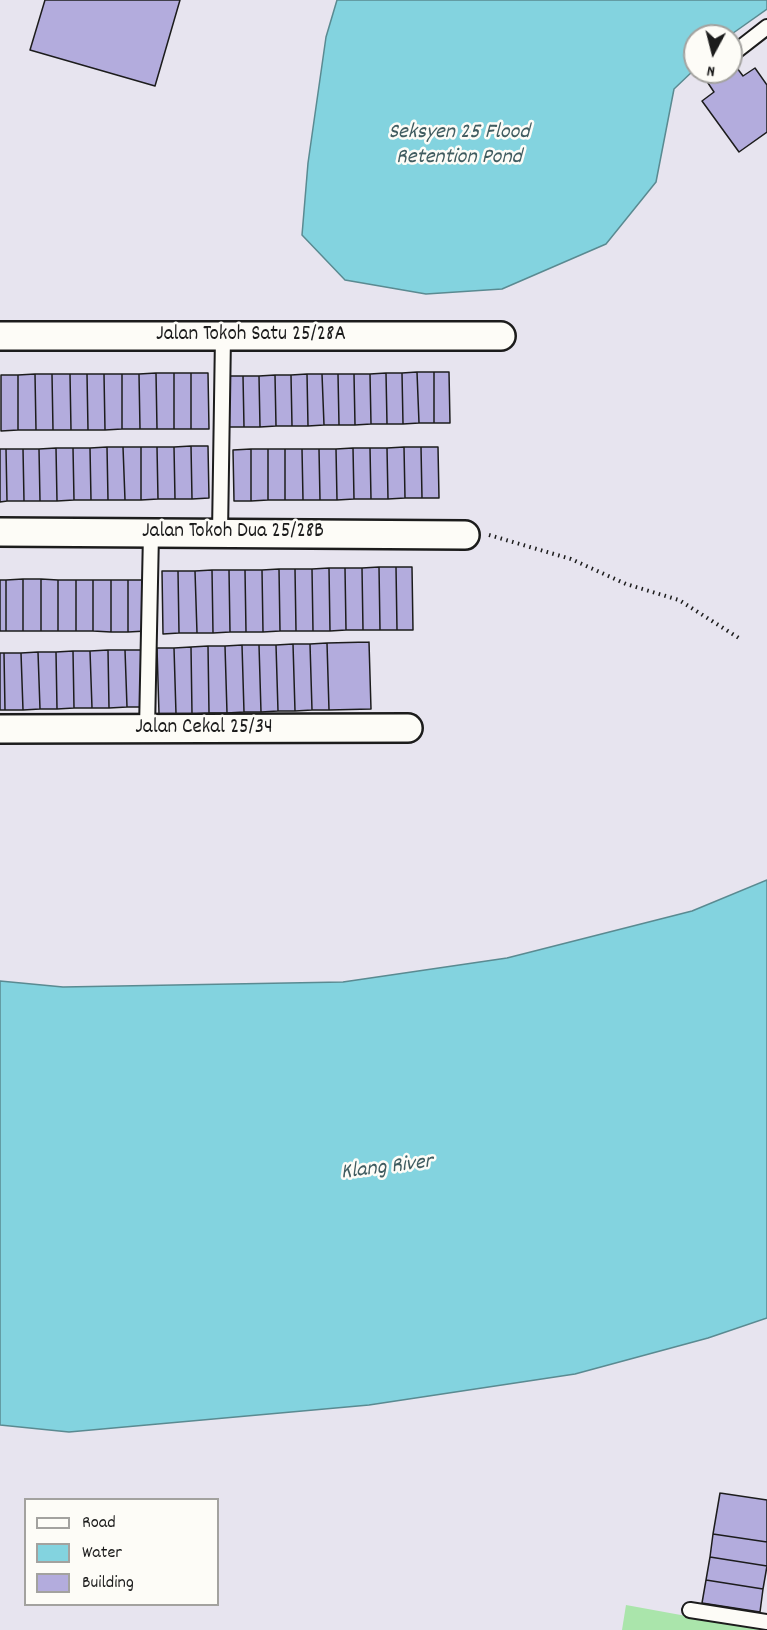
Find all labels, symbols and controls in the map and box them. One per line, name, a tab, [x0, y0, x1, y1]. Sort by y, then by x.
north arrow	[683, 24, 743, 84]
text: N	[706, 58, 716, 82]
water label: Seksyen 25 Flood Retention Pond	[388, 121, 530, 172]
street label: Jalan Tokoh Satu 25/28A	[156, 323, 346, 349]
street label: Jalan Tokoh Dua 25/28B	[142, 520, 324, 546]
street label: Jalan Cekal 25/34	[135, 716, 273, 742]
water label: Klang River	[340, 1150, 434, 1188]
legend	[24, 1498, 219, 1606]
text: Road	[82, 1511, 116, 1536]
text: Water	[82, 1541, 122, 1566]
text: Building	[82, 1571, 134, 1596]

